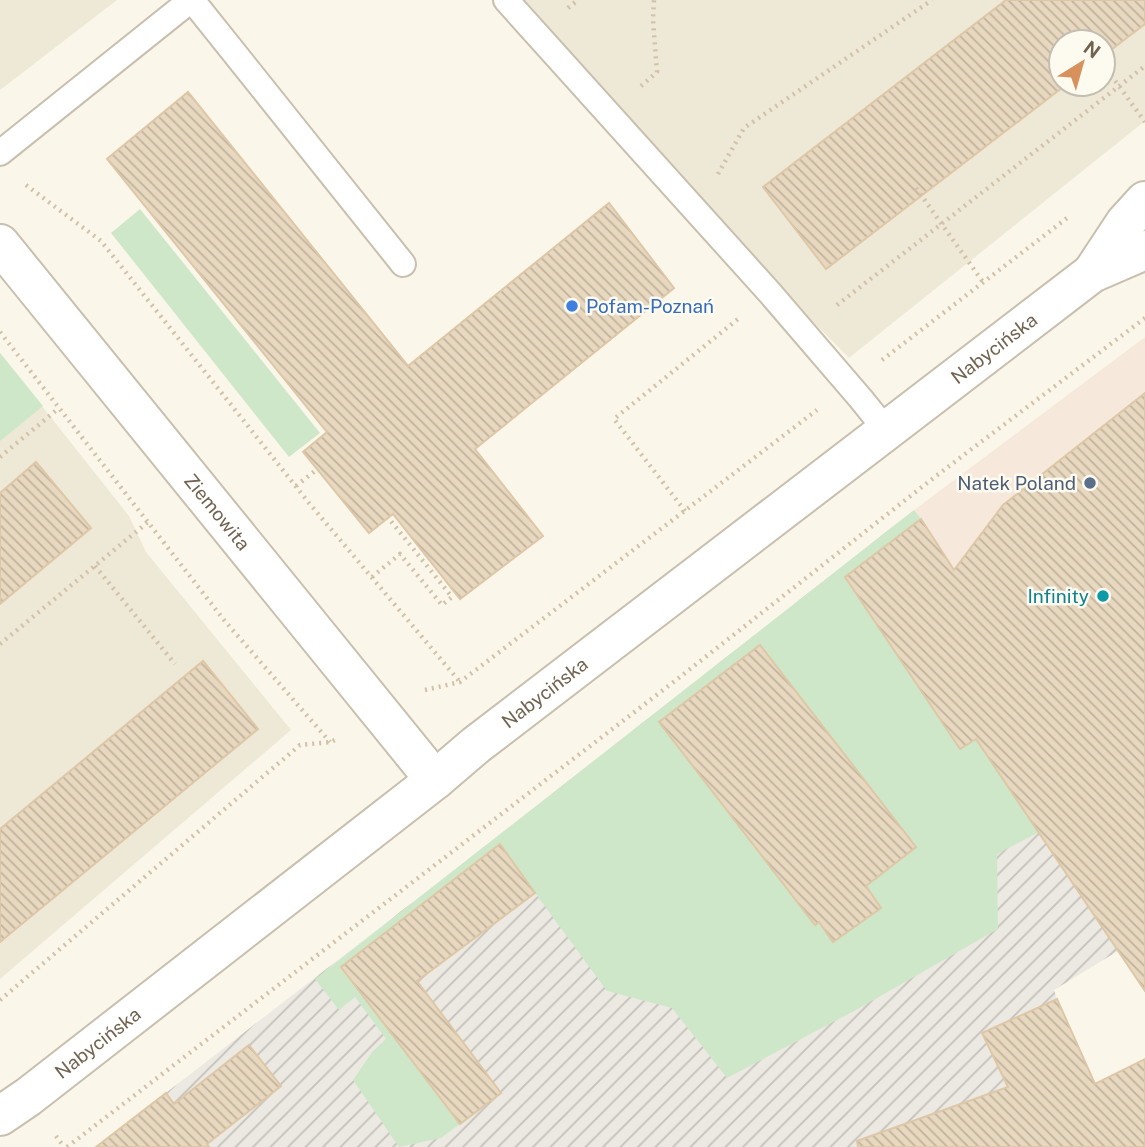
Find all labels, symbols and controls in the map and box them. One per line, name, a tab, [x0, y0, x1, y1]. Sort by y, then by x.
north arrow	[1047, 28, 1117, 98]
text: N	[1080, 36, 1105, 63]
place label: Pofam-Poznań	[586, 295, 714, 317]
marker: Pofam-Poznań	[564, 298, 580, 314]
street label: Nabycińska	[946, 308, 1041, 388]
street label: Ziemowita	[180, 469, 255, 554]
place label: Natek Poland	[957, 472, 1076, 494]
marker: Natek Poland	[1082, 475, 1098, 491]
place label: Infinity	[1027, 585, 1089, 607]
marker: Infinity	[1095, 588, 1111, 604]
street label: Nabycińska	[497, 653, 592, 732]
street label: Nabycińska	[50, 1003, 145, 1083]

